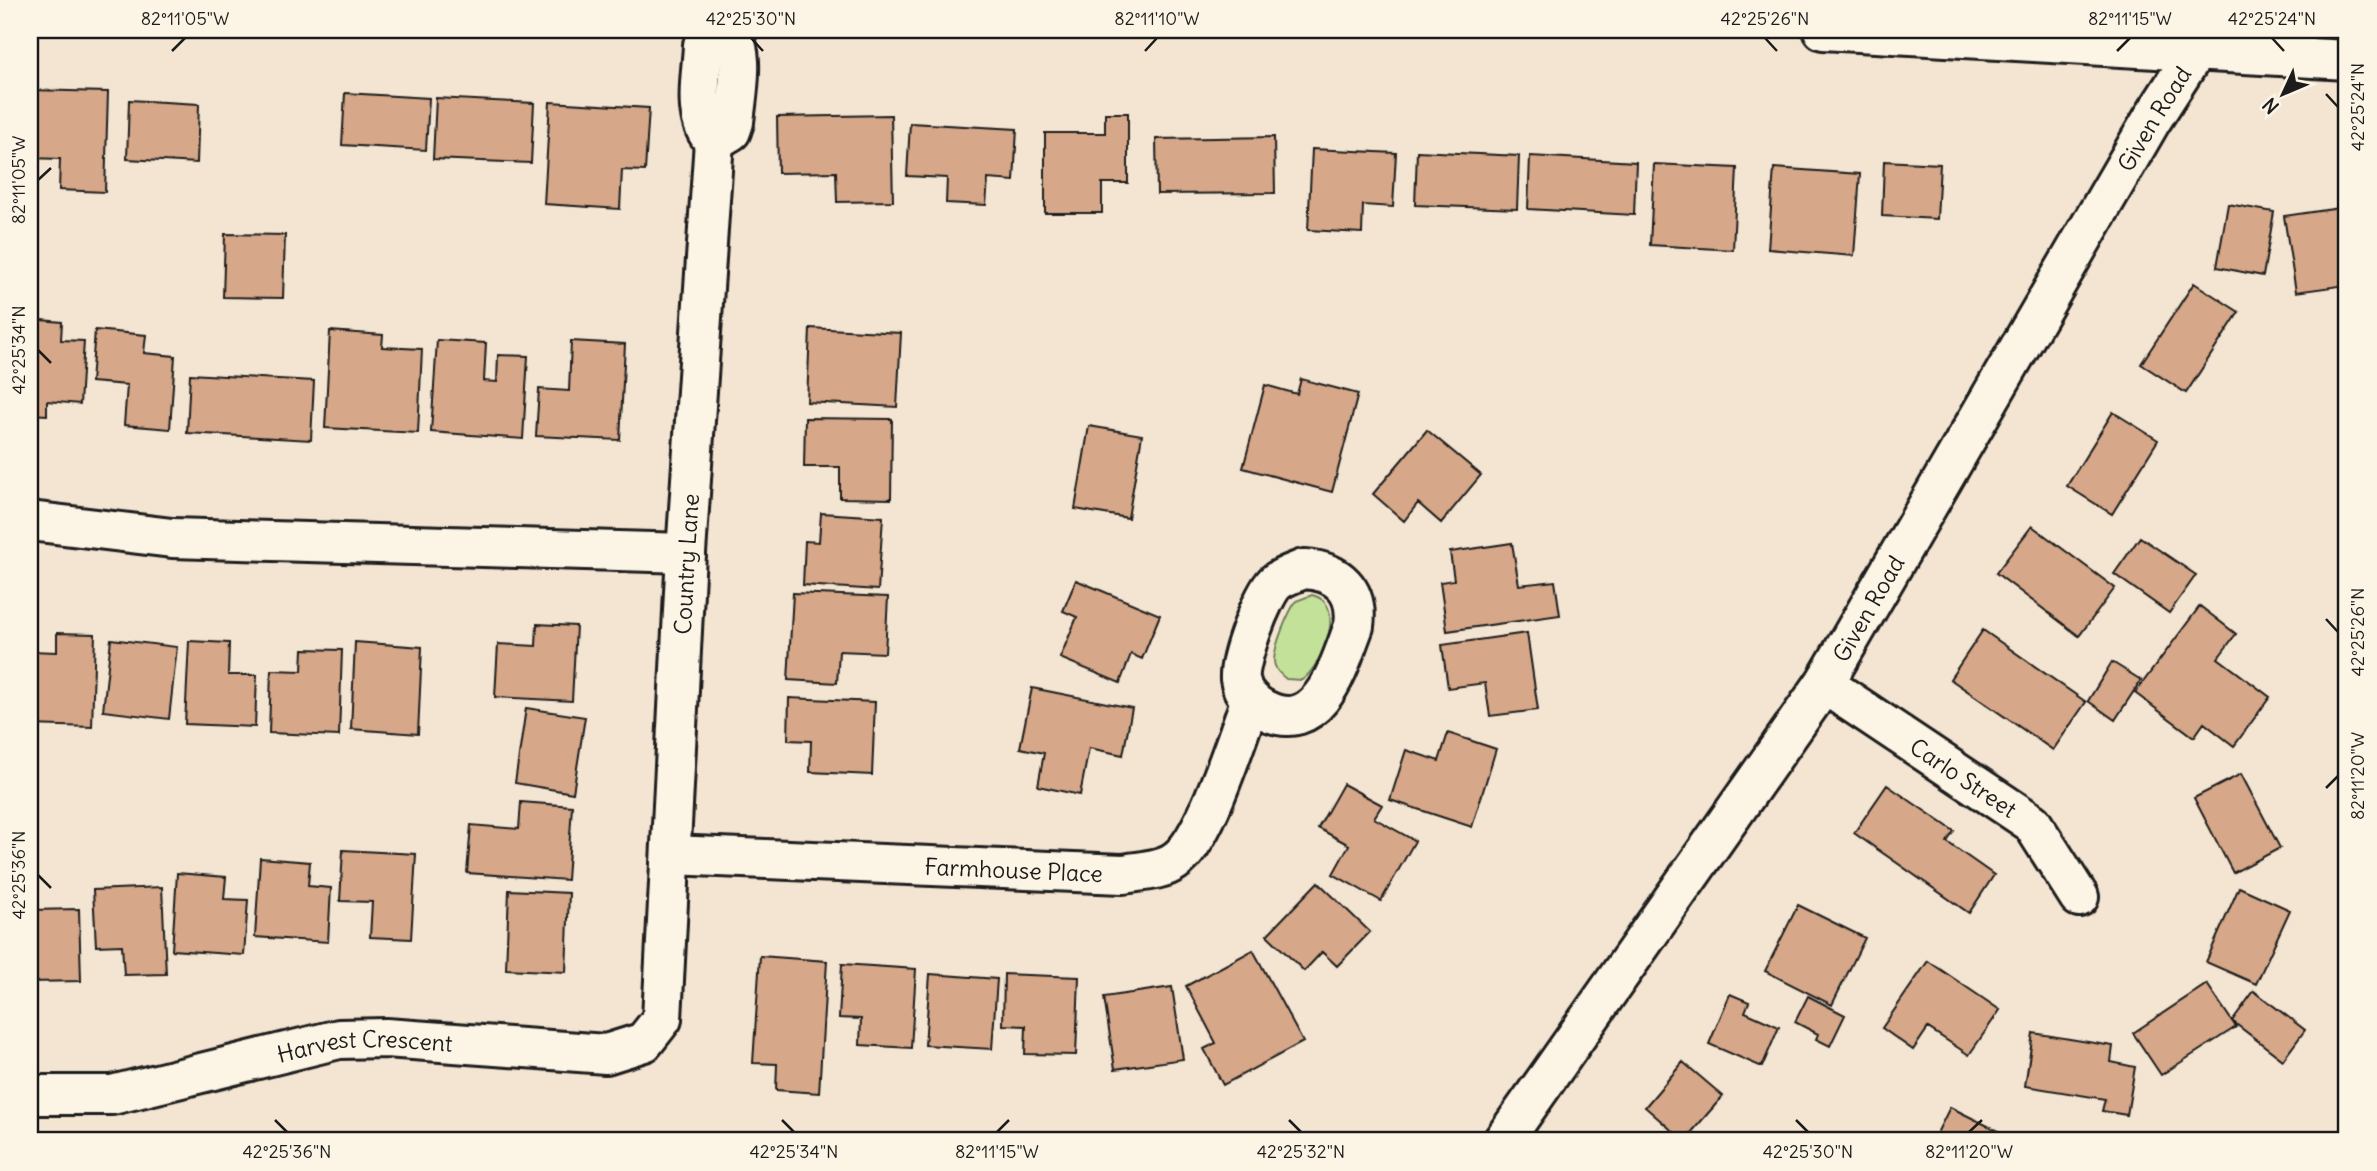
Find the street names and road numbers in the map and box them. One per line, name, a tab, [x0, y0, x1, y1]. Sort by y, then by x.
street label: Given Road	[2111, 61, 2197, 176]
street label: Country Lane	[667, 493, 705, 635]
street label: Given Road	[1826, 550, 1910, 667]
street label: Carlo Street	[1905, 731, 2023, 824]
street label: Farmhouse Place	[924, 851, 1103, 888]
street label: Harvest Crescent	[274, 1023, 454, 1068]

